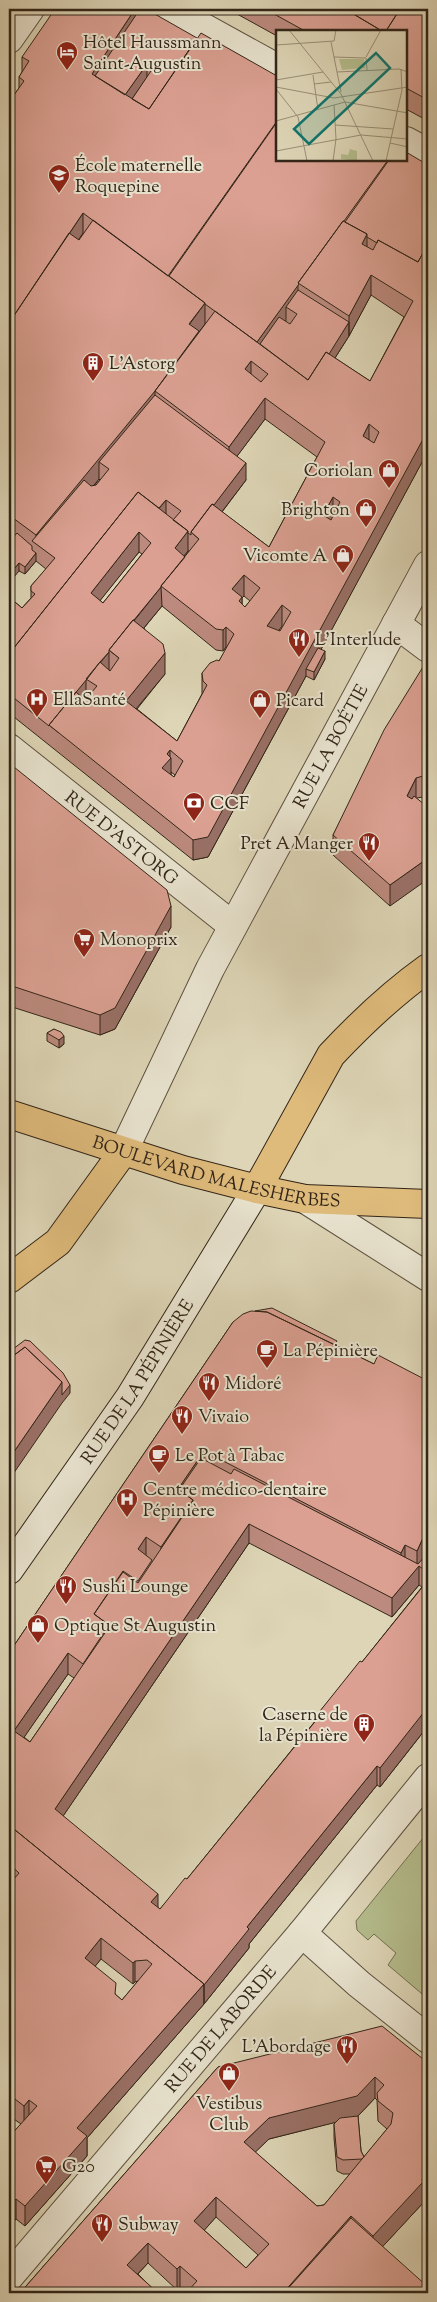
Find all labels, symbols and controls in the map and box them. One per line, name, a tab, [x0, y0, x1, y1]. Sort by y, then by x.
inset map	[276, 30, 407, 161]
place label: Hôtel Haussmann Saint-Augustin	[83, 31, 222, 78]
hotel icon: Hôtel Haussmann Saint-Augustin	[55, 40, 79, 71]
place label: École maternelle Roquepine	[75, 154, 202, 201]
school or university icon: École maternelle Roquepine	[47, 163, 71, 194]
building icon: L’Astorg	[81, 351, 105, 382]
place label: L’Astorg	[109, 352, 175, 378]
shop icon: Coriolan	[377, 458, 401, 489]
place label: Coriolan	[304, 459, 373, 485]
shop icon: Brighton	[354, 497, 378, 528]
place label: Brighton	[281, 498, 350, 524]
shop icon: Vicomte A	[331, 543, 355, 574]
place label: Vicomte A	[243, 544, 327, 570]
restaurant icon: L'Interlude	[287, 627, 311, 658]
place label: L'Interlude	[315, 628, 401, 654]
street label: RUE LA BOÉTIE	[288, 680, 376, 814]
hospital icon: EllaSanté	[25, 687, 49, 718]
place label: EllaSanté	[53, 688, 126, 714]
shop icon: Picard	[248, 688, 272, 719]
place label: Picard	[276, 689, 324, 715]
street label: RUE D'ASTORG	[58, 786, 183, 893]
bank icon: CCF	[182, 791, 206, 822]
place label: CCF	[210, 792, 249, 818]
restaurant icon: Pret A Manger	[357, 831, 381, 862]
place label: Pret A Manger	[240, 832, 353, 858]
supermarket icon: Monoprix	[72, 927, 96, 958]
place label: Monoprix	[100, 928, 178, 954]
street label: BOULEVARD MALESHERBES	[88, 1131, 341, 1215]
street label: RUE DE LA PÉPINIÈRE	[76, 1295, 202, 1470]
cafe icon: La Pépinière	[255, 1338, 279, 1369]
place label: La Pépinière	[283, 1339, 378, 1365]
restaurant icon: Midoré	[197, 1371, 221, 1402]
place label: Midoré	[225, 1372, 282, 1398]
restaurant icon: Vivaio	[170, 1404, 194, 1435]
place label: Vivaio	[198, 1405, 249, 1431]
cafe icon: Le Pot à Tabac	[147, 1443, 171, 1474]
place label: Le Pot à Tabac	[175, 1444, 285, 1470]
place label: Centre médico-dentaire Pépinière	[143, 1478, 327, 1525]
hospital icon: Centre médico-dentaire Pépinière	[115, 1487, 139, 1518]
restaurant icon: Sushi Lounge	[54, 1574, 78, 1605]
place label: Sushi Lounge	[82, 1575, 188, 1601]
shop icon: Optique St Augustin	[26, 1613, 50, 1644]
place label: Optique St Augustin	[54, 1614, 216, 1640]
place label: Caserne de la Pépinière	[259, 1703, 348, 1750]
building icon: Caserne de la Pépinière	[352, 1712, 376, 1743]
street label: RUE DE LABORDE	[160, 1960, 284, 2100]
restaurant icon: L'Abordage	[335, 2034, 359, 2065]
place label: L'Abordage	[242, 2035, 331, 2061]
shop icon: Vestibus Club	[217, 2061, 241, 2092]
place label: Vestibus Club	[196, 2092, 262, 2139]
supermarket icon: G20	[34, 2154, 58, 2185]
place label: G20	[62, 2155, 95, 2181]
restaurant icon: Subway	[90, 2212, 114, 2243]
place label: Subway	[118, 2213, 179, 2239]

